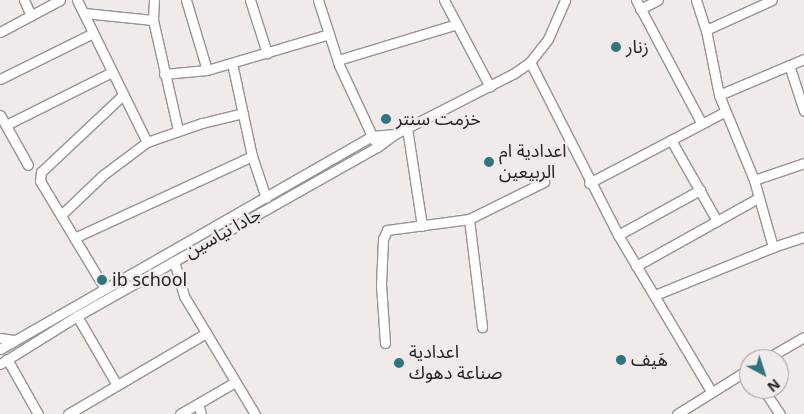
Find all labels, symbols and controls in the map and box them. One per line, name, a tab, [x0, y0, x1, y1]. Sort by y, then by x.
place label: زنار	[626, 36, 649, 58]
marker: زنار	[610, 41, 622, 53]
place label: خزمت سنتر	[396, 108, 481, 130]
marker: خزمت سنتر	[380, 113, 392, 125]
place label: اعدادية ام الربيعين	[499, 141, 567, 183]
marker: اعدادية ام الربيعين	[483, 156, 495, 168]
street label: جادا نیاسین	[181, 203, 265, 263]
place label: ib school	[112, 269, 187, 291]
marker: ib school	[96, 274, 108, 286]
place label: اعدادية صناعة دهوك	[409, 342, 502, 384]
place label: هَيف	[631, 349, 668, 371]
north arrow	[739, 349, 789, 399]
marker: هَيف	[615, 354, 627, 366]
marker: اعدادية صناعة دهوك	[393, 357, 405, 369]
text: N	[760, 370, 787, 400]

